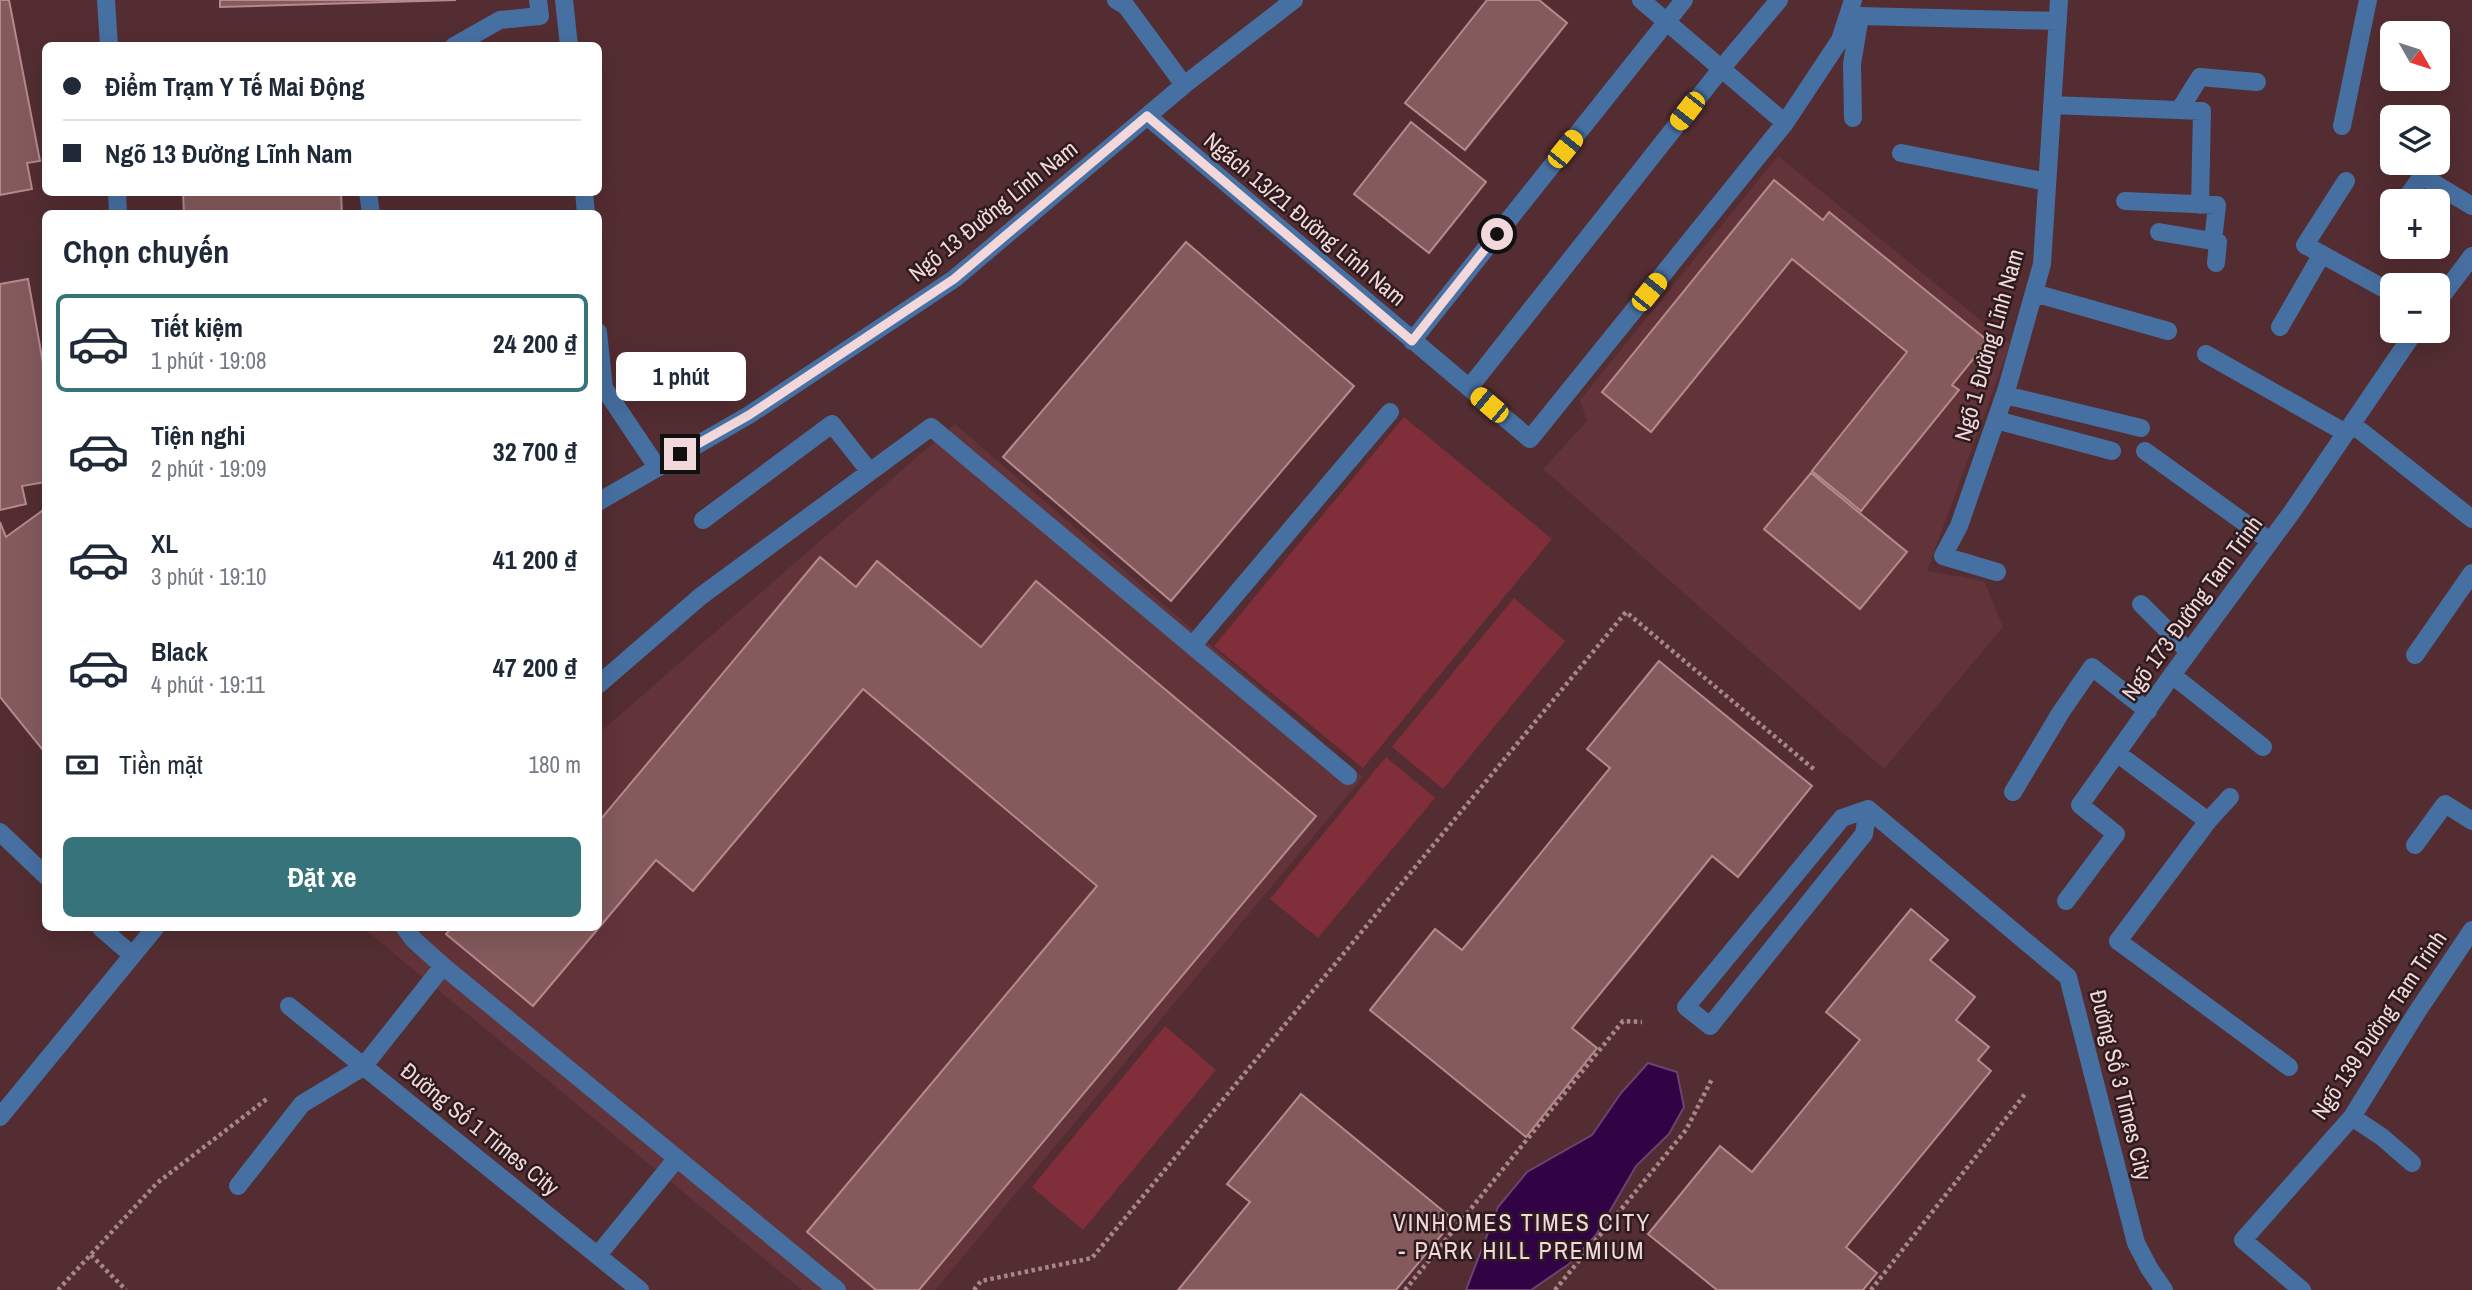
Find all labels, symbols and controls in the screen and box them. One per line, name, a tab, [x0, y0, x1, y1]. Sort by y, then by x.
north arrow	[2380, 21, 2450, 91]
map controls	[2380, 21, 2450, 343]
text: Điểm Trạm Y Tế Mai Động	[105, 69, 365, 104]
car	[1666, 88, 1709, 134]
button: layers	[2380, 105, 2450, 175]
street label: Ngách 13/21 Đường Lĩnh Nam	[1198, 125, 1413, 312]
car	[1544, 126, 1587, 172]
street label: Ngõ 13 Đường Lĩnh Nam	[902, 133, 1084, 288]
text: Ngõ 13 Đường Lĩnh Nam	[105, 136, 353, 171]
button: +	[2380, 189, 2450, 259]
route start	[1481, 218, 1513, 250]
text: Chọn chuyến	[63, 230, 229, 273]
street label: Ngõ 1 Đường Lĩnh Nam	[1946, 245, 2031, 444]
car	[1628, 269, 1671, 315]
button: −	[2380, 273, 2450, 343]
text: Tiết kiệm	[151, 310, 243, 345]
icon: car	[67, 312, 130, 375]
text: 24 200 ₫	[493, 326, 577, 361]
text: 1 phút · 19:08	[151, 345, 266, 376]
callout: 1 phút	[615, 352, 745, 402]
text: 1 phút	[653, 361, 709, 392]
car	[1467, 383, 1512, 427]
text: Tiện nghi	[151, 418, 245, 453]
icon: car	[67, 420, 130, 483]
text: 32 700 ₫	[493, 434, 577, 469]
route end	[664, 438, 696, 470]
text: 2 phút · 19:09	[151, 453, 266, 484]
street label: Ngõ 173 Đường Tam Trinh	[2114, 509, 2269, 706]
text: XL	[151, 526, 178, 561]
icon: car	[67, 528, 130, 591]
text: 41 200 ₫	[493, 542, 577, 577]
text: 3 phút · 19:10	[151, 561, 266, 592]
text: Black	[151, 634, 208, 669]
icon: car	[67, 636, 130, 699]
text: 47 200 ₫	[493, 650, 577, 685]
text: 4 phút · 19:11	[151, 669, 265, 700]
icon: cash	[63, 746, 101, 784]
text: Tiền mặt	[119, 747, 203, 782]
text: 180 m	[529, 749, 581, 780]
button: Đặt xe	[63, 837, 581, 917]
street label: Ngõ 139 Đường Tam Trinh	[2304, 924, 2453, 1125]
street label: Đường Số 3 Times City	[2083, 986, 2160, 1184]
street label: Đường Số 1 Times City	[395, 1055, 566, 1202]
district label: VINHOMES TIMES CITY - PARK HILL PREMIUM	[1393, 1206, 1651, 1266]

